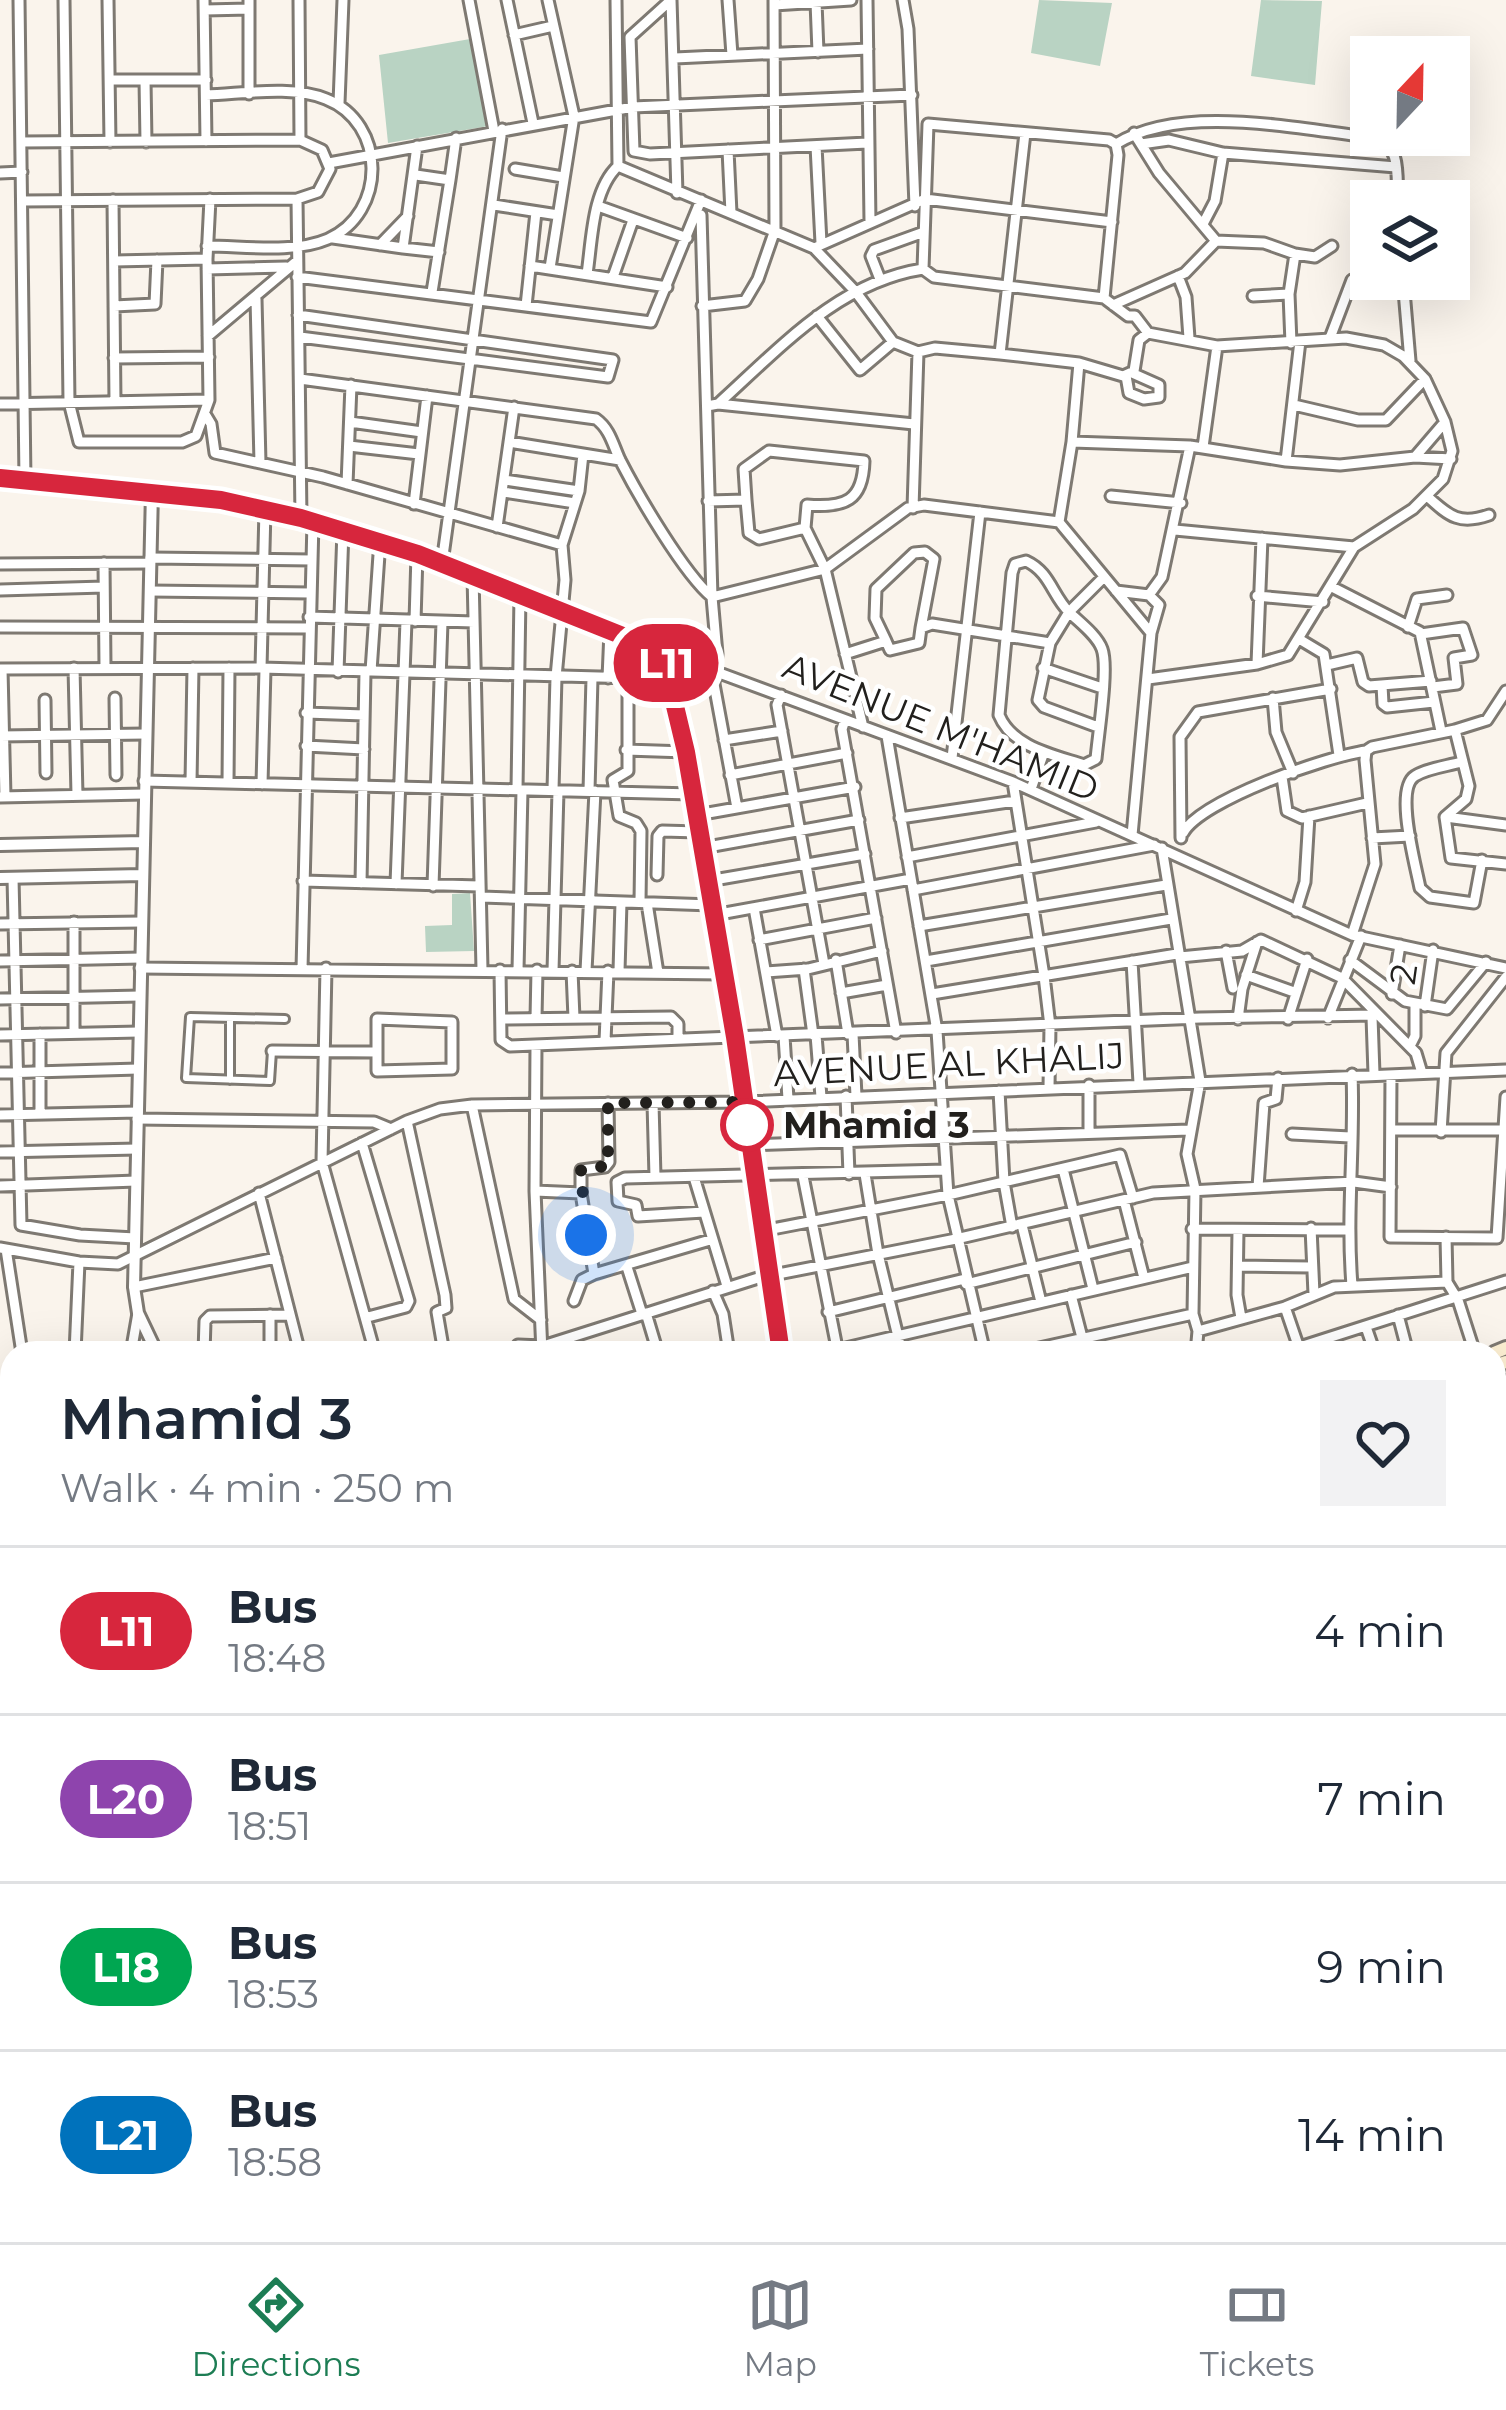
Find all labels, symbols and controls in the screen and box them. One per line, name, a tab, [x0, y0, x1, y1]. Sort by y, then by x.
north arrow	[1350, 36, 1470, 156]
map controls	[1350, 36, 1470, 300]
button: layers	[1350, 180, 1470, 300]
line badge: L11	[597, 624, 735, 702]
text: L11	[638, 637, 694, 689]
street label: AVENUE M'HAMID	[777, 644, 1105, 810]
street label: 2	[1380, 961, 1426, 987]
street label: AVENUE AL KHALIJ	[772, 1033, 1126, 1095]
marker: Mhamid 3	[722, 1100, 772, 1150]
place label: Mhamid 3	[783, 1103, 969, 1147]
your location	[556, 1205, 616, 1265]
button: heart	[1320, 1380, 1446, 1506]
text: Mhamid 3	[60, 1384, 353, 1453]
text: Walk · 4 min · 250 m	[60, 1464, 454, 1512]
text: Bus	[228, 1579, 317, 1634]
text: 4 min	[1314, 1603, 1446, 1658]
text: L11	[98, 1605, 154, 1657]
text: 18:48	[228, 1634, 326, 1682]
text: Bus	[228, 1747, 317, 1802]
text: 7 min	[1317, 1771, 1446, 1826]
text: L20	[87, 1773, 165, 1825]
text: 18:51	[228, 1802, 311, 1850]
text: Bus	[228, 1915, 317, 1970]
text: 9 min	[1317, 1939, 1446, 1994]
text: L18	[92, 1941, 160, 1993]
text: 18:53	[228, 1970, 319, 2018]
text: Bus	[228, 2083, 317, 2138]
text: 14 min	[1298, 2107, 1446, 2162]
text: L21	[93, 2109, 159, 2161]
text: 18:58	[228, 2138, 322, 2186]
tab: Directions	[191, 2272, 361, 2384]
tab: Map	[744, 2272, 817, 2384]
tab: Tickets	[1200, 2272, 1314, 2384]

